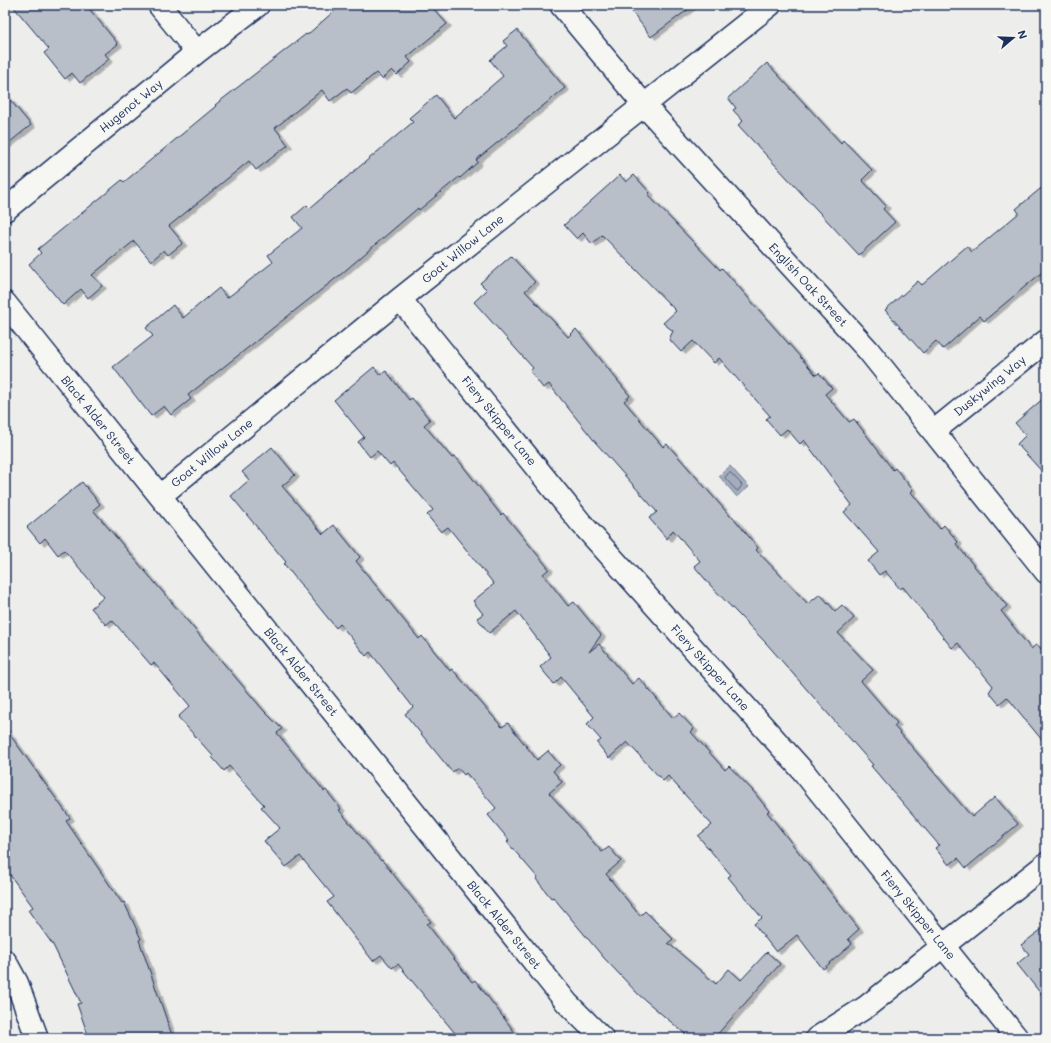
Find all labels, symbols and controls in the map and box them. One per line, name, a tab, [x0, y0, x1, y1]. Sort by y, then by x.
north arrow	[993, 18, 1033, 58]
text: N	[1014, 28, 1031, 41]
street label: Hugenot Way	[96, 75, 165, 136]
street label: Goat Willow Lane	[418, 210, 507, 286]
street label: English Oak Street	[766, 239, 852, 330]
street label: Duskywing Way	[950, 351, 1029, 419]
street label: Black Alder Street	[58, 372, 139, 467]
street label: Fiery Skipper Lane	[459, 372, 541, 468]
street label: Goat Willow Lane	[167, 414, 256, 490]
street label: Fiery Skipper Lane	[668, 621, 754, 714]
street label: Black Alder Street	[261, 624, 342, 719]
street label: Fiery Skipper Lane	[878, 866, 960, 962]
street label: Black Alder Street	[464, 877, 545, 972]

